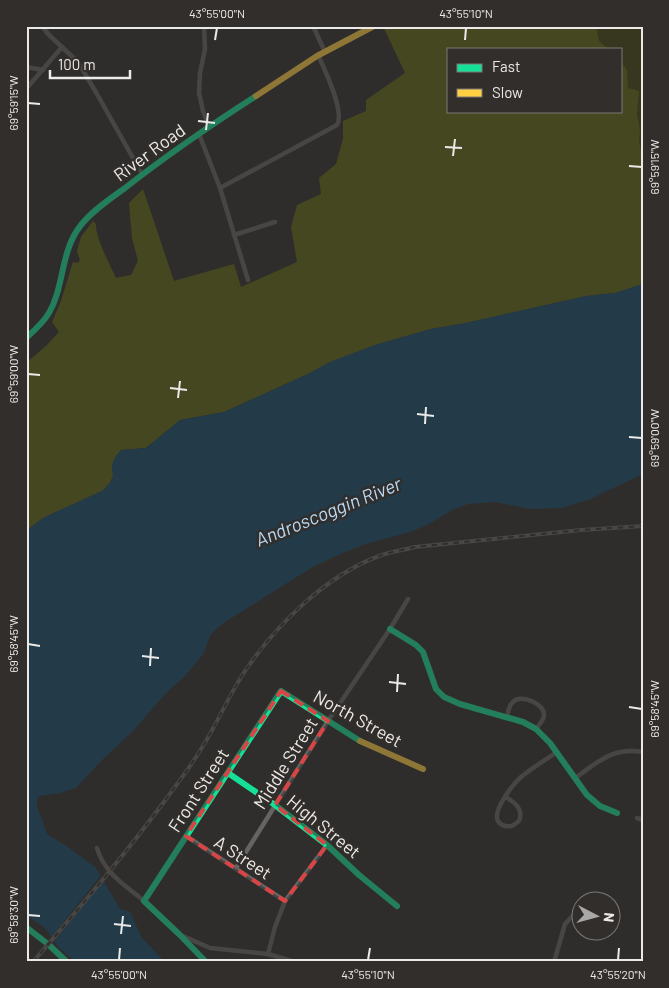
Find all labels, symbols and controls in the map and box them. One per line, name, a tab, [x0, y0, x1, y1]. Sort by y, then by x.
text: 43°55'00"N	[189, 6, 245, 20]
text: 43°55'10"N	[439, 6, 493, 20]
scale bar	[50, 48, 130, 80]
legend	[447, 48, 622, 112]
text: 100 m	[58, 55, 96, 73]
text: Fast	[492, 57, 520, 75]
text: 69°59'15"W	[6, 75, 20, 131]
text: Slow	[492, 83, 523, 101]
street label: River Road	[109, 119, 189, 185]
text: 69°59'15"W	[647, 139, 661, 195]
text: 69°59'00"W	[6, 344, 20, 403]
text: 69°59'00"W	[647, 408, 661, 467]
water label: Androscoggin River	[252, 471, 405, 551]
text: 69°58'45"W	[6, 615, 20, 673]
text: 69°58'45"W	[647, 680, 661, 738]
street label: North Street	[310, 685, 406, 751]
street label: Middle Street	[248, 713, 322, 813]
street label: Front Street	[163, 744, 233, 836]
street label: High Street	[283, 790, 365, 862]
street label: A Street	[210, 830, 276, 884]
text: 69°58'30"W	[6, 886, 20, 944]
north arrow	[572, 890, 622, 940]
text: N	[600, 912, 618, 923]
text: 43°55'00"N	[91, 967, 147, 981]
text: 43°55'10"N	[341, 967, 395, 981]
text: 43°55'20"N	[590, 967, 646, 981]

